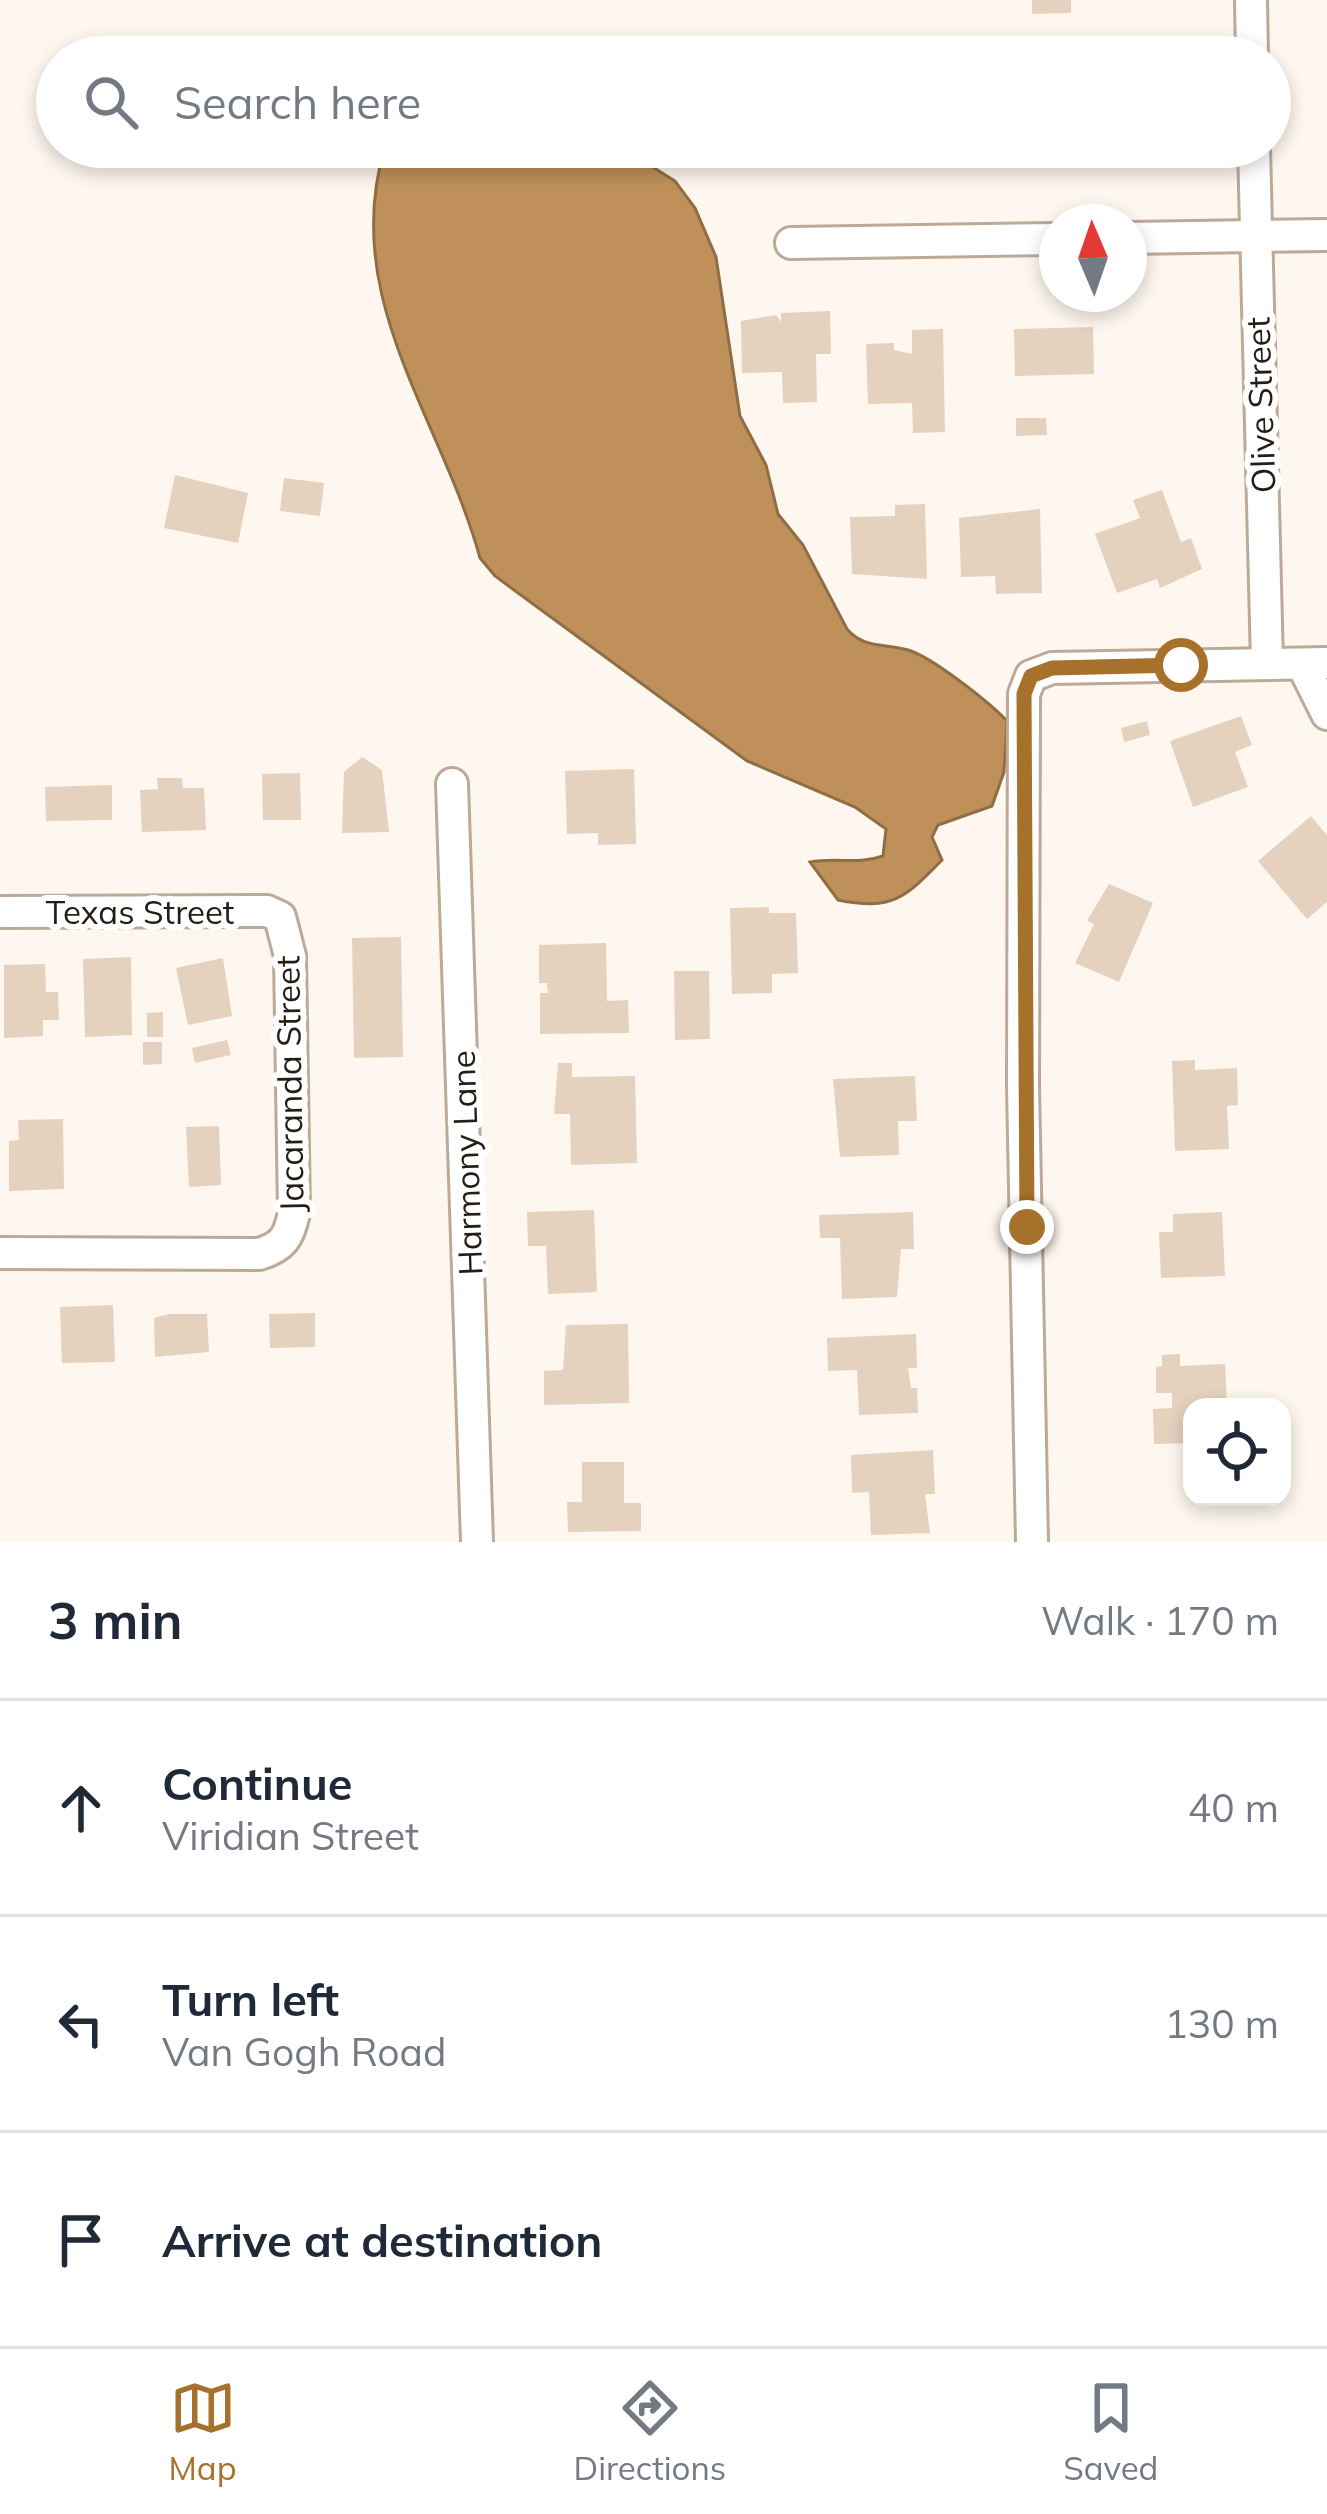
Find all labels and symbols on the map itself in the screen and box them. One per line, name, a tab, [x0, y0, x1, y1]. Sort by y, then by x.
north arrow	[1039, 204, 1147, 312]
street label: Olive Street	[1236, 316, 1284, 494]
route start	[1154, 638, 1208, 692]
street label: Texas Street	[46, 891, 234, 932]
street label: Jacaranda Street	[266, 955, 312, 1213]
street label: Harmony Lane	[442, 1050, 490, 1276]
route end	[1000, 1200, 1054, 1254]

